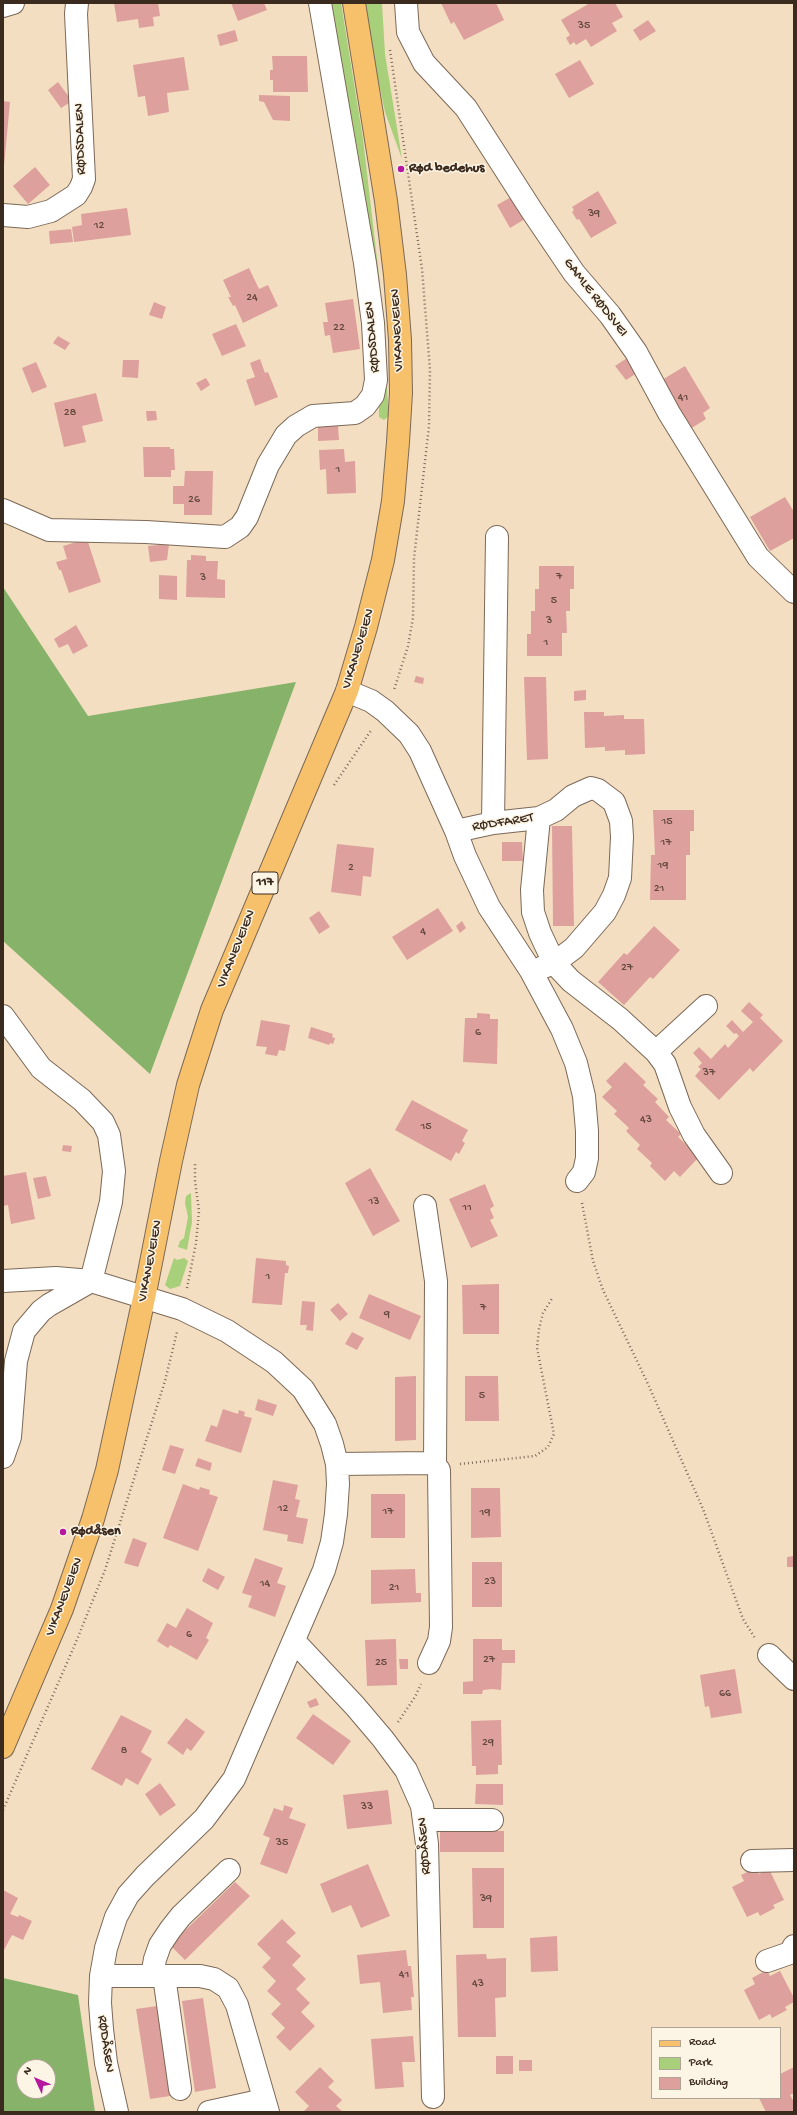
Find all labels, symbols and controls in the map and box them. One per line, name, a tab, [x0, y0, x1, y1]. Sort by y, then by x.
house number: 35	[578, 19, 590, 33]
street label: RØDSDALEN	[71, 103, 91, 175]
place label: Rød bedehus	[409, 161, 484, 177]
marker: Rød bedehus	[396, 164, 406, 174]
house number: 39	[588, 207, 600, 221]
house number: 12	[94, 219, 104, 233]
street label: GAMLE RØDSVEI	[559, 255, 631, 341]
street label: VIKANEVEIEN	[387, 288, 409, 372]
house number: 24	[246, 291, 258, 305]
street label: RØDSDALEN	[362, 301, 384, 373]
house number: 22	[333, 321, 345, 335]
house number: 41	[678, 391, 688, 405]
house number: 28	[64, 406, 76, 420]
house number: 1	[336, 463, 340, 477]
house number: 26	[188, 493, 200, 507]
house number: 7	[556, 570, 562, 584]
house number: 3	[200, 571, 206, 585]
house number: 5	[551, 594, 557, 608]
street label: VIKANEVEIEN	[339, 607, 379, 691]
house number: 3	[546, 614, 552, 628]
house number: 1	[544, 636, 548, 650]
street label: RØDFARET	[471, 810, 535, 836]
house number: 15	[661, 815, 673, 829]
house number: 17	[660, 836, 672, 850]
house number: 19	[658, 859, 668, 873]
house number: 2	[348, 861, 354, 875]
road number: 117	[252, 872, 278, 894]
house number: 21	[654, 882, 664, 896]
street label: VIKANEVEIEN	[214, 908, 260, 990]
house number: 4	[420, 925, 426, 939]
house number: 27	[621, 961, 633, 975]
house number: 6	[475, 1026, 481, 1040]
house number: 37	[703, 1066, 715, 1080]
house number: 43	[640, 1113, 652, 1127]
house number: 15	[420, 1120, 432, 1134]
house number: 13	[368, 1195, 380, 1209]
house number: 11	[462, 1201, 472, 1215]
street label: VIKANEVEIEN	[135, 1219, 167, 1303]
house number: 1	[266, 1270, 270, 1284]
house number: 7	[480, 1301, 486, 1315]
house number: 9	[384, 1308, 390, 1322]
house number: 5	[479, 1389, 485, 1403]
house number: 12	[278, 1502, 288, 1516]
house number: 17	[382, 1505, 394, 1519]
house number: 19	[480, 1506, 490, 1520]
place label: Rødåsen	[71, 1524, 121, 1540]
marker: Rødåsen	[58, 1527, 68, 1537]
street label: VIKANEVEIEN	[42, 1555, 88, 1639]
house number: 23	[484, 1575, 496, 1589]
house number: 14	[260, 1577, 270, 1591]
house number: 21	[389, 1581, 399, 1595]
house number: 6	[186, 1628, 192, 1642]
house number: 27	[483, 1653, 495, 1667]
house number: 25	[375, 1656, 387, 1670]
house number: 66	[719, 1687, 731, 1701]
house number: 29	[482, 1736, 494, 1750]
house number: 8	[121, 1744, 127, 1758]
house number: 33	[361, 1800, 373, 1814]
street label: RØDÅSEN	[415, 1817, 435, 1875]
house number: 35	[276, 1836, 288, 1850]
house number: 39	[480, 1892, 492, 1906]
house number: 41	[399, 1968, 409, 1982]
house number: 43	[472, 1977, 484, 1991]
street label: RØDÅSEN	[93, 2014, 117, 2074]
legend	[651, 2027, 781, 2099]
text: Road	[689, 2036, 715, 2050]
text: Park	[689, 2056, 712, 2070]
north arrow	[16, 2059, 56, 2099]
text: N	[21, 2065, 35, 2078]
text: Building	[689, 2076, 728, 2090]

